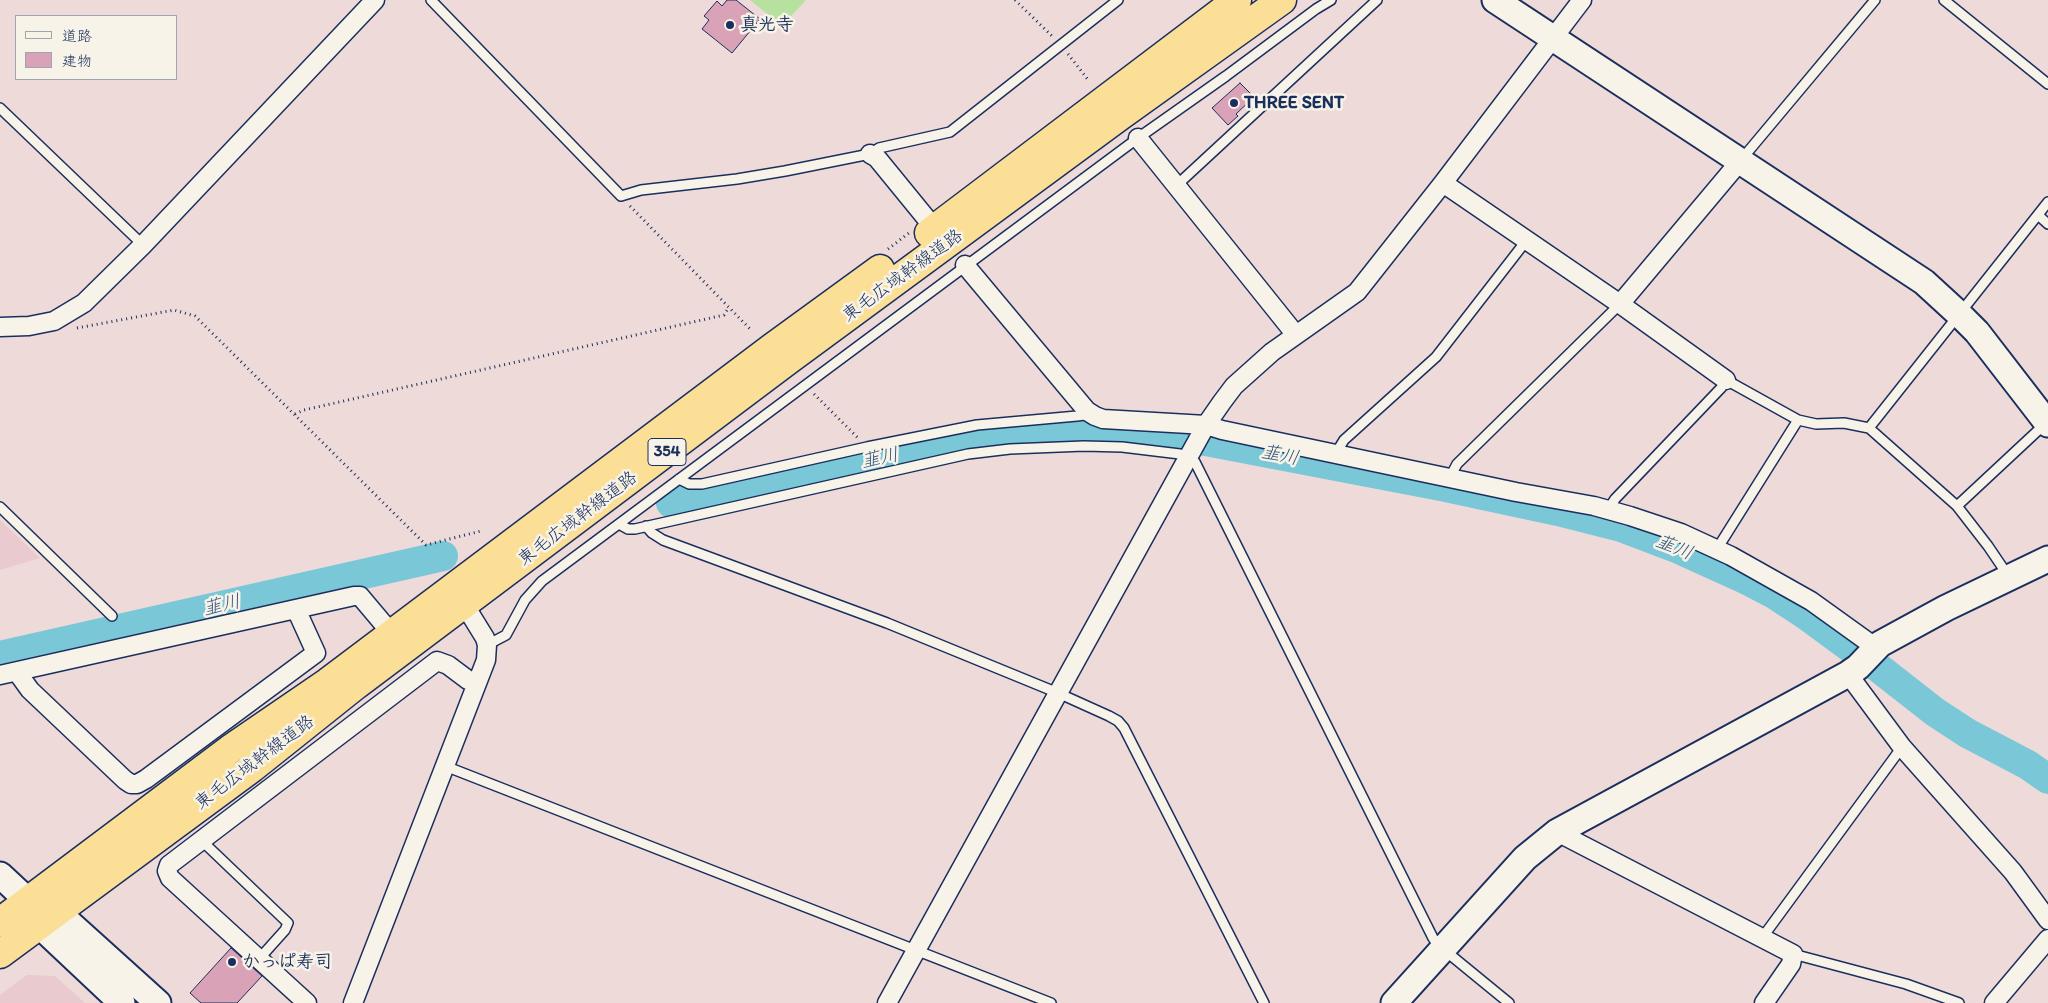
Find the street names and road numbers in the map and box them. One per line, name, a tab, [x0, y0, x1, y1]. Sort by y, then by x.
street label: 東毛広域幹線道路	[838, 225, 968, 327]
road number: 354	[648, 438, 686, 466]
street label: 東毛広域幹線道路	[514, 467, 642, 571]
street label: 東毛広域幹線道路	[191, 711, 319, 815]

